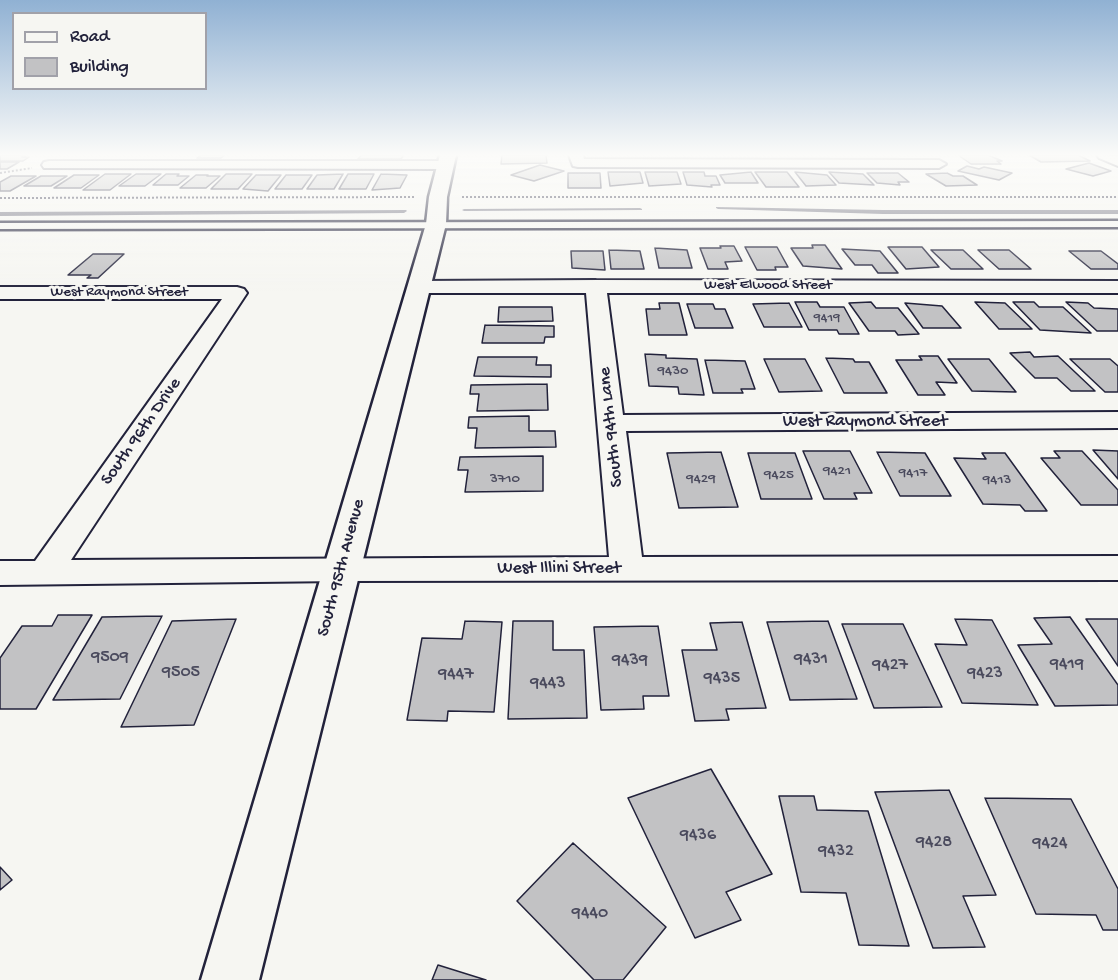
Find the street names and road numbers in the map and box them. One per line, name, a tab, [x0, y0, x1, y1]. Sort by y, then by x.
street label: West Elwood Street	[704, 277, 832, 295]
street label: West Raymond Street	[50, 284, 188, 302]
street label: South 94th Lane	[595, 366, 629, 488]
street label: South 96th Drive	[97, 374, 187, 490]
street label: West Raymond Street	[783, 411, 947, 433]
street label: South 95th Avenue	[313, 497, 371, 639]
street label: West Illini Street	[497, 558, 621, 580]

